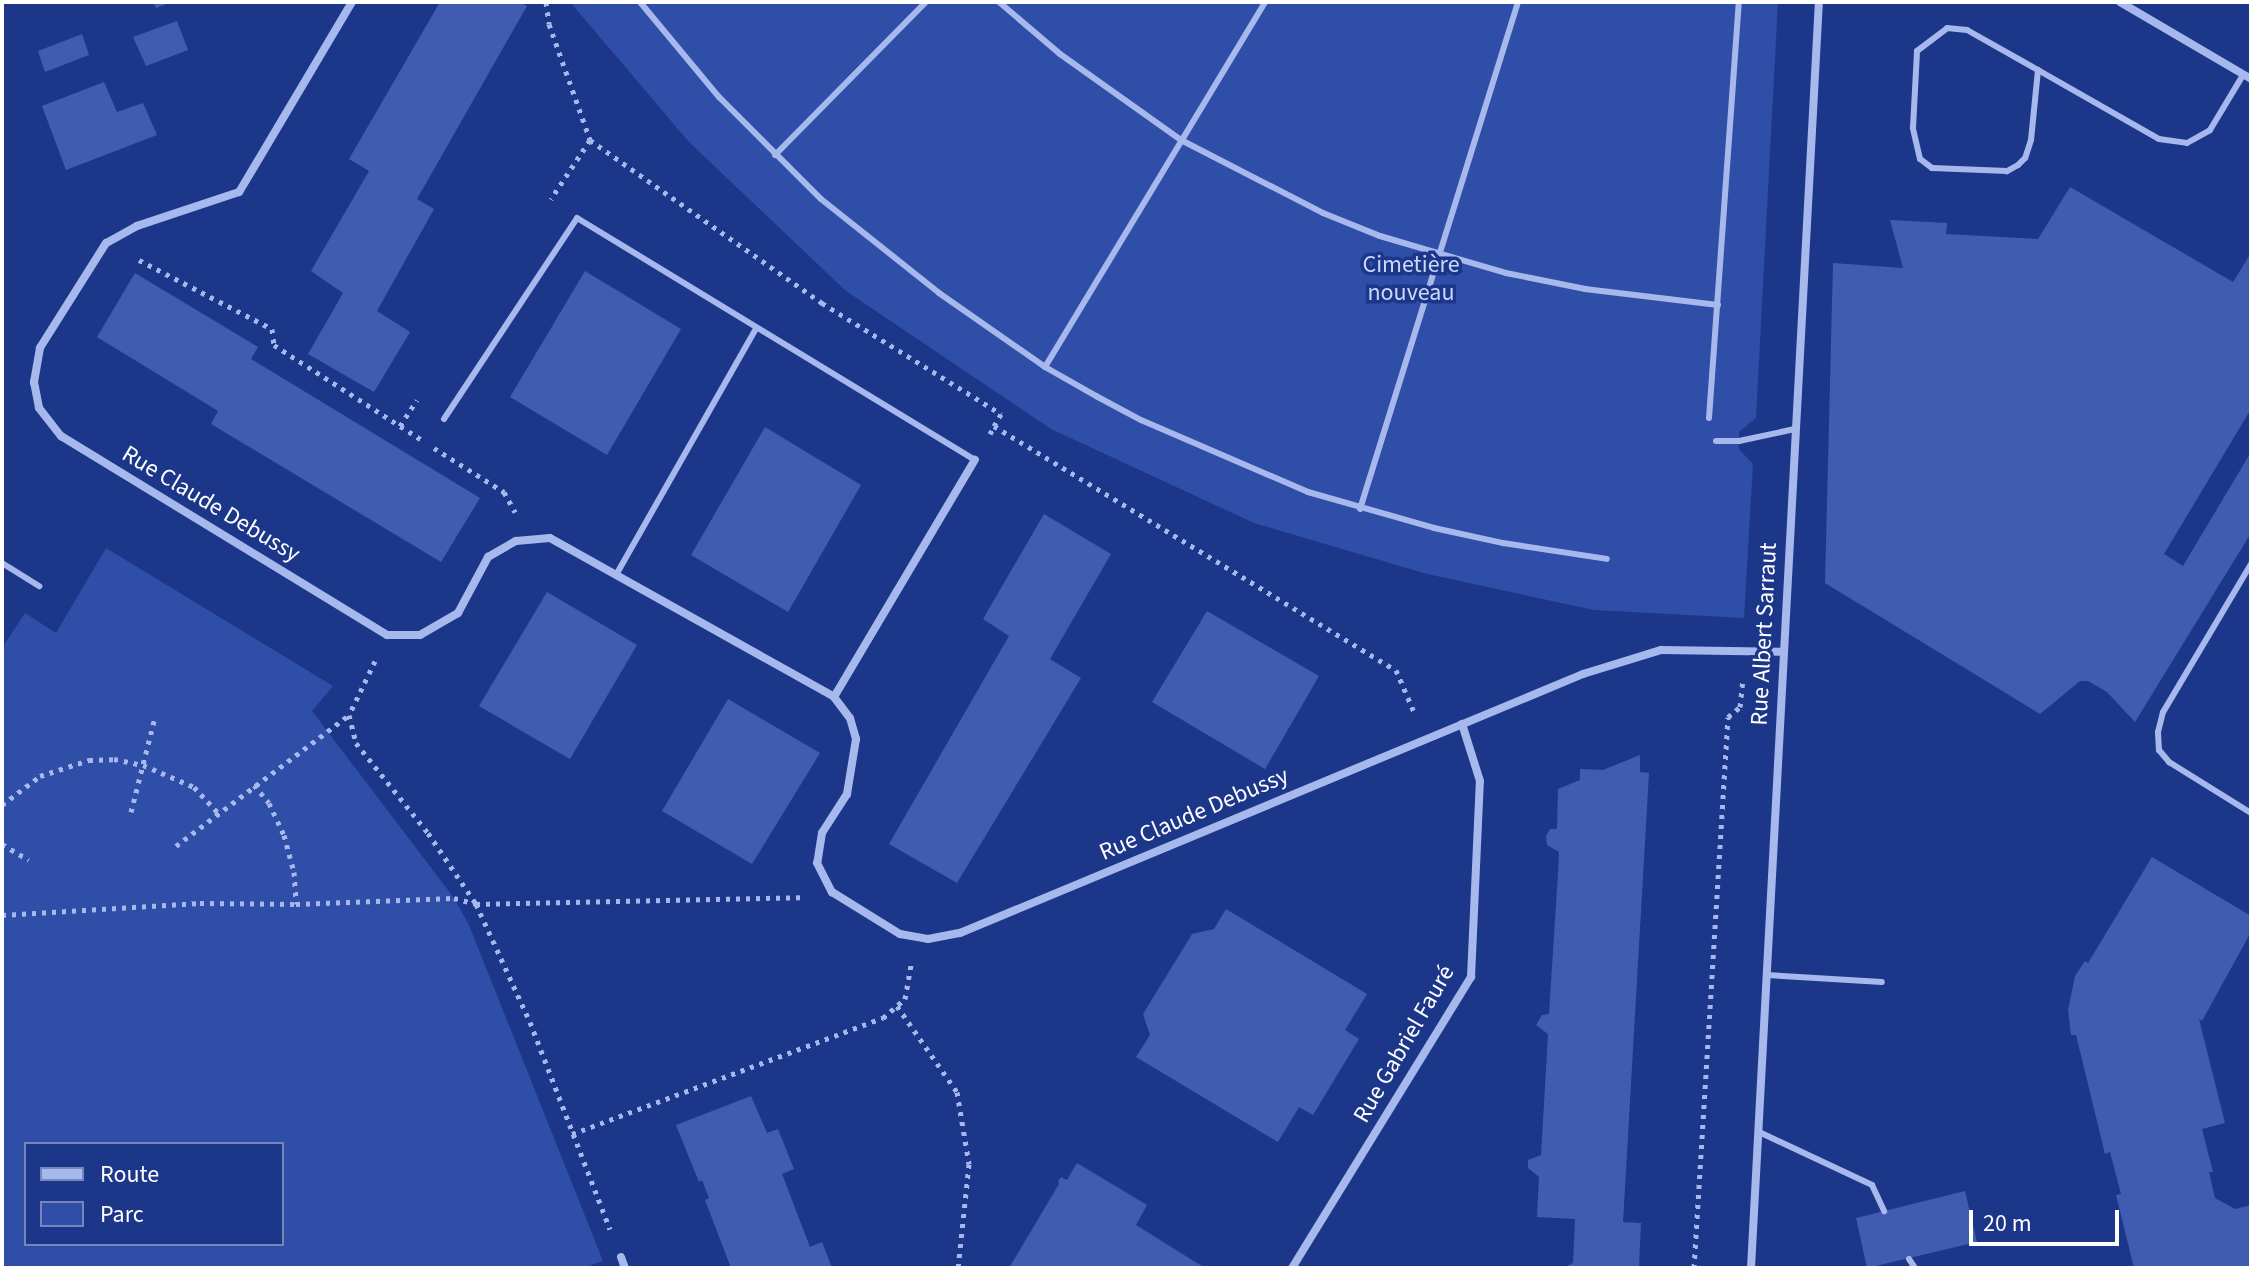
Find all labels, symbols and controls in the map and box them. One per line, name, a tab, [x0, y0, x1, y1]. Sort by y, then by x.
park label: Cimetière nouveau	[1362, 251, 1460, 307]
street label: Rue Claude Debussy	[117, 439, 305, 569]
street label: Rue Albert Sarraut	[1745, 542, 1783, 726]
street label: Rue Claude Debussy	[1095, 761, 1293, 867]
street label: Rue Gabriel Fauré	[1347, 960, 1461, 1128]
legend	[24, 1142, 284, 1246]
text: Route	[100, 1157, 159, 1192]
scale bar	[1973, 1194, 2123, 1244]
text: Parc	[100, 1197, 144, 1232]
text: 20 m	[1983, 1206, 2032, 1241]

